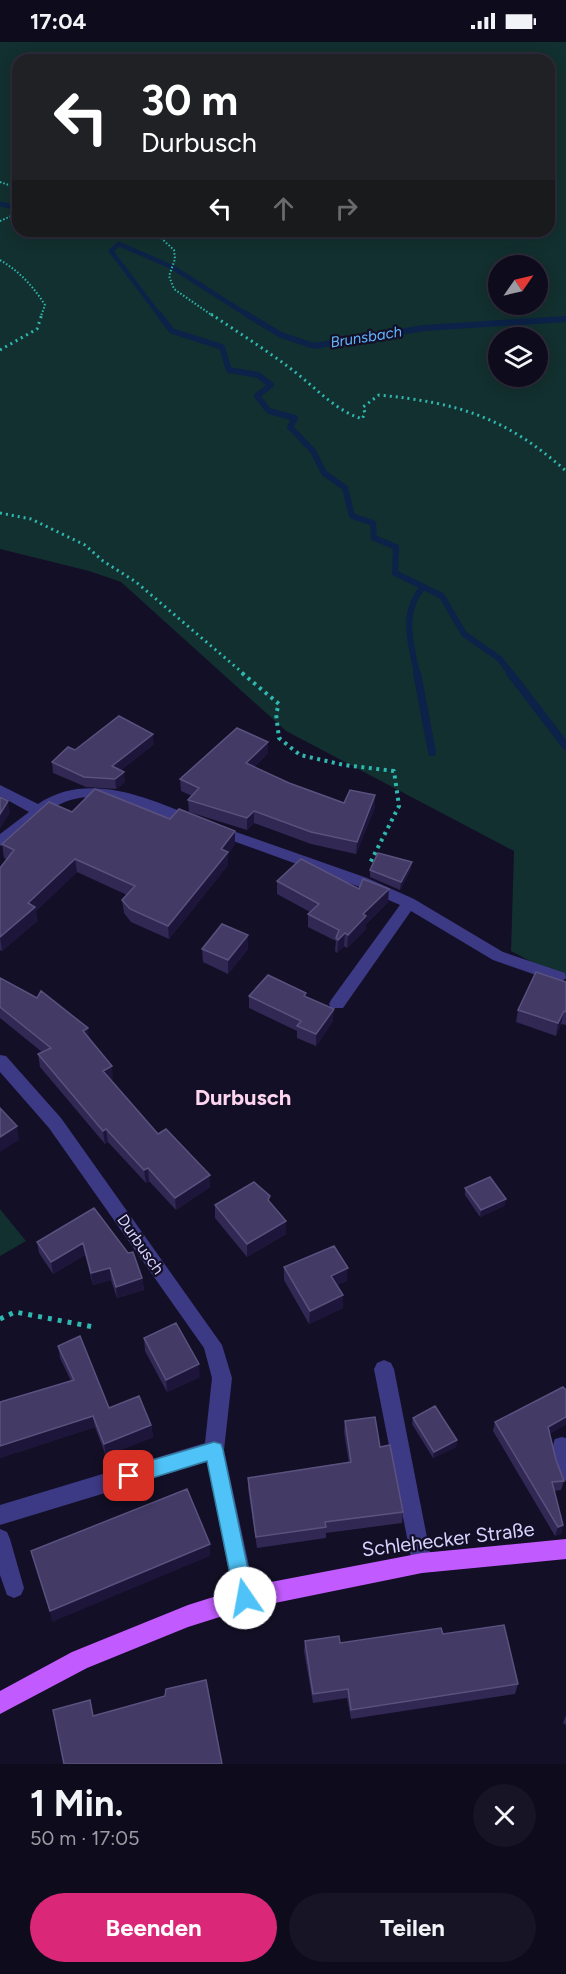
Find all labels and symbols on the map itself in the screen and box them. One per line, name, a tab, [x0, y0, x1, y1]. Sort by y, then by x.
north arrow	[488, 255, 548, 315]
water label: Brunsbach	[329, 322, 403, 352]
district label: Durbusch	[195, 1084, 291, 1111]
street label: Durbusch	[113, 1211, 168, 1278]
pin	[103, 1450, 154, 1501]
street label: Schlehecker Straße	[360, 1517, 536, 1561]
position arrow	[213, 1566, 277, 1630]

